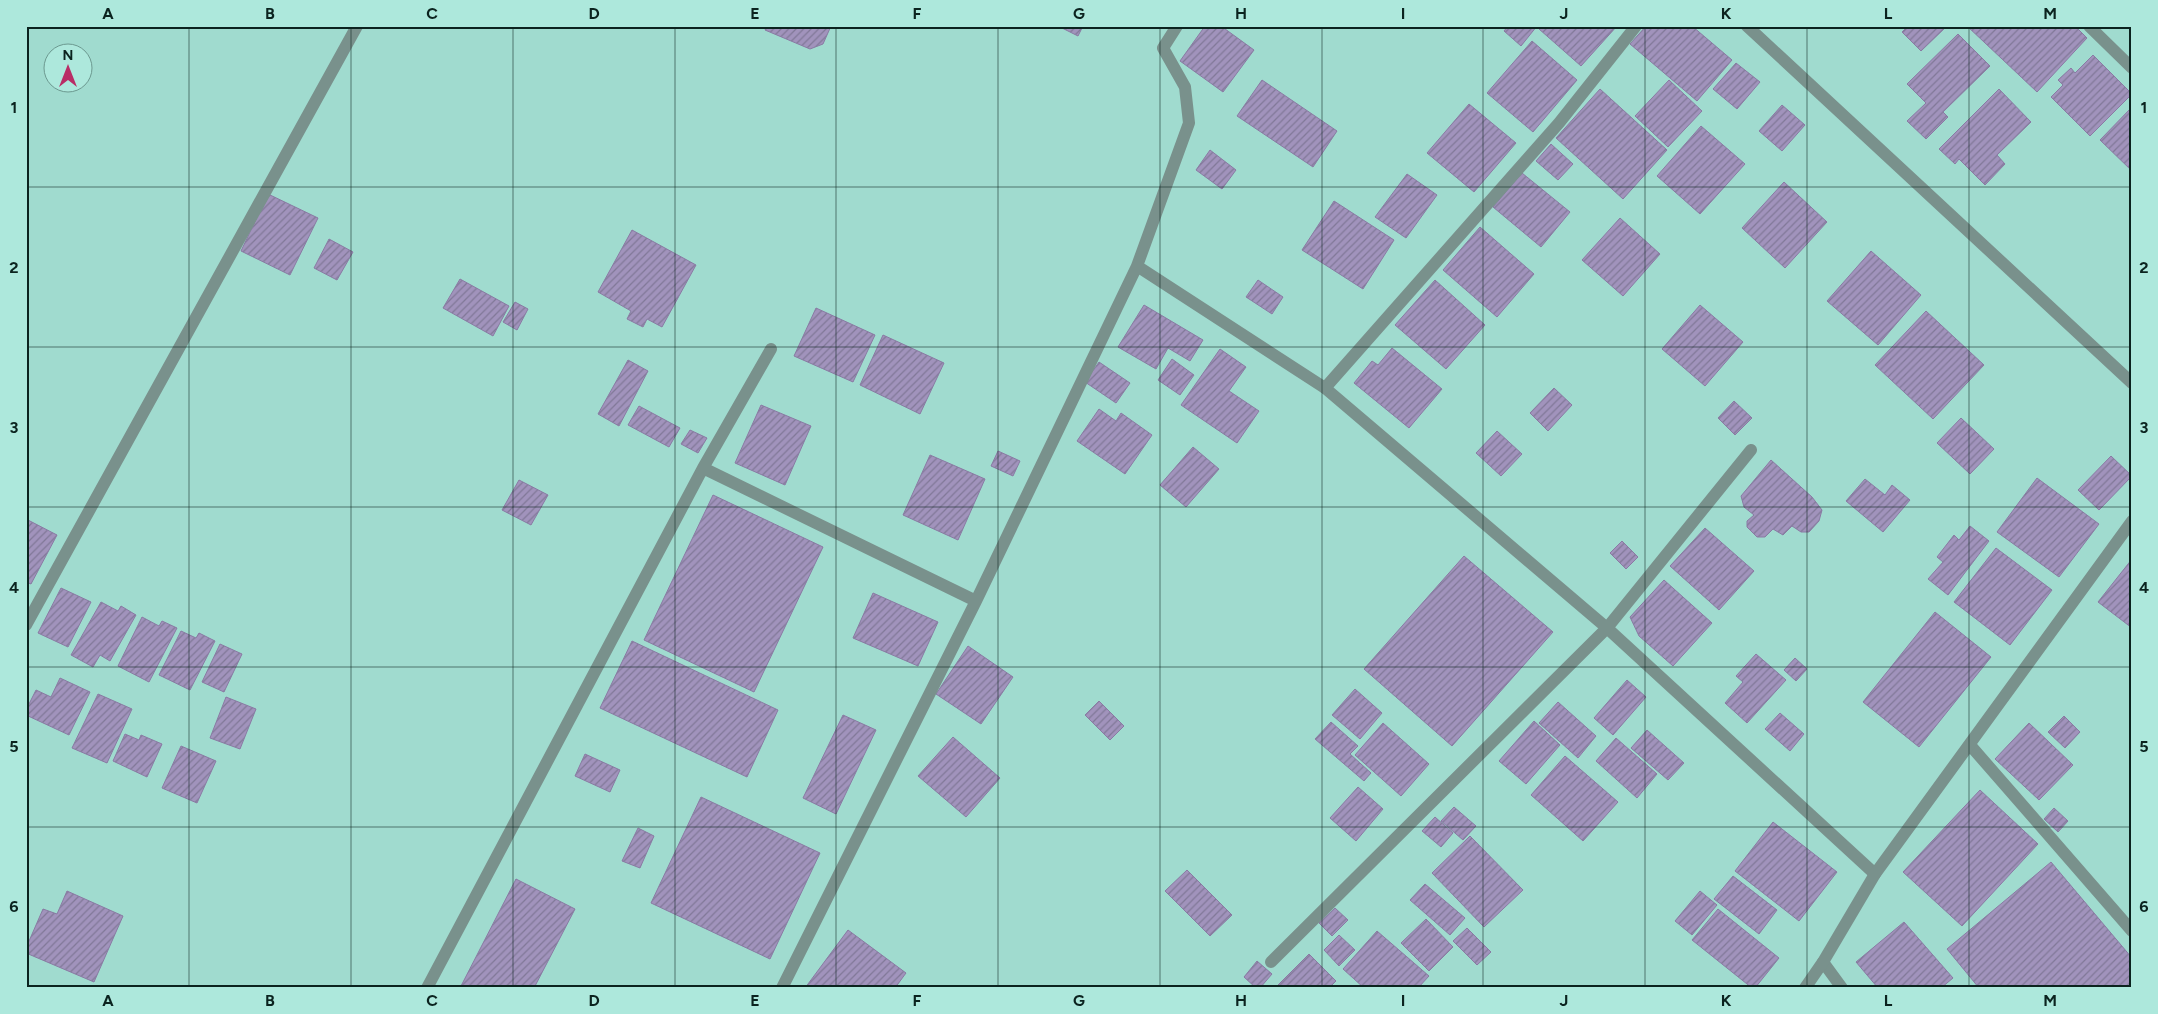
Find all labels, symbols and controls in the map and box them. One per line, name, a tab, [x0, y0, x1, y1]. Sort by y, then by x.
text: A	[102, 4, 114, 23]
text: B	[265, 4, 275, 23]
text: C	[426, 4, 438, 23]
text: D	[588, 4, 600, 23]
text: E	[750, 4, 760, 23]
text: F	[913, 4, 922, 23]
text: G	[1073, 4, 1085, 23]
text: H	[1235, 4, 1247, 23]
text: I	[1401, 4, 1405, 23]
text: J	[1560, 4, 1568, 23]
text: K	[1721, 4, 1732, 23]
text: L	[1884, 4, 1893, 23]
text: M	[2043, 4, 2057, 23]
north arrow	[42, 42, 92, 92]
text: N	[63, 47, 73, 64]
text: 1	[11, 98, 17, 117]
text: 1	[2141, 98, 2147, 117]
text: 2	[9, 258, 19, 277]
text: 2	[2139, 258, 2149, 277]
text: 3	[10, 418, 19, 437]
text: 3	[2140, 418, 2149, 437]
text: 4	[9, 578, 19, 597]
text: 4	[2139, 578, 2149, 597]
text: 5	[9, 737, 19, 756]
text: 5	[2139, 737, 2149, 756]
text: 6	[9, 897, 19, 916]
text: 6	[2139, 897, 2149, 916]
text: A	[102, 991, 114, 1010]
text: B	[265, 991, 275, 1010]
text: C	[426, 991, 438, 1010]
text: D	[588, 991, 600, 1010]
text: E	[750, 991, 760, 1010]
text: F	[913, 991, 922, 1010]
text: G	[1073, 991, 1085, 1010]
text: H	[1235, 991, 1247, 1010]
text: I	[1401, 991, 1405, 1010]
text: J	[1560, 991, 1568, 1010]
text: K	[1721, 991, 1732, 1010]
text: L	[1884, 991, 1893, 1010]
text: M	[2043, 991, 2057, 1010]

